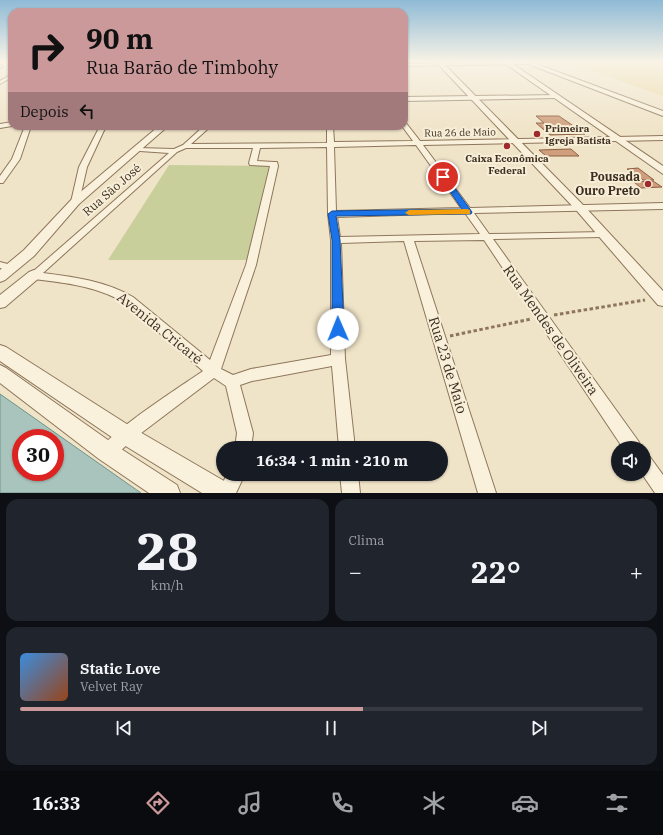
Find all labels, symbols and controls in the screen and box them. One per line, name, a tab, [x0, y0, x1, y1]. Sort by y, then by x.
text: 90 m	[86, 20, 153, 57]
icon: right	[20, 24, 72, 76]
text: Rua Barão de Timbohy	[86, 56, 278, 79]
icon: left	[76, 100, 98, 122]
text: Depois	[20, 102, 68, 121]
place label: Primeira Igreja Batista	[545, 122, 611, 147]
street label: Rua 26 de Maio	[424, 125, 496, 140]
marker: Primeira Igreja Batista	[532, 129, 542, 139]
marker: Caixa Econômica Federal	[502, 141, 512, 151]
place label: Caixa Econômica Federal	[465, 152, 549, 177]
street label: Rua São José	[79, 160, 144, 219]
pin	[426, 160, 460, 194]
icon: arrive	[432, 166, 454, 188]
place label: Pousada Ouro Preto	[575, 169, 640, 198]
marker: Pousada Ouro Preto	[643, 179, 653, 189]
street label: Rua Mendes de Oliveira	[499, 261, 603, 399]
street label: Avenida Cricaré	[114, 288, 206, 368]
position arrow	[317, 308, 359, 350]
street label: Rua 23 de Maio	[425, 314, 471, 416]
speed limit sign: 30	[12, 429, 64, 481]
map controls	[611, 441, 651, 481]
button: sound	[611, 441, 651, 481]
text: 16:34 · 1 min · 210 m	[256, 451, 408, 470]
text: 28	[136, 517, 198, 584]
text: Clima	[349, 532, 384, 549]
text: 22°	[471, 552, 521, 591]
text: −	[349, 557, 362, 586]
text: +	[630, 557, 643, 586]
text: km/h	[151, 577, 184, 594]
text: Static Love	[80, 659, 160, 678]
text: Velvet Ray	[80, 678, 143, 695]
icon: previous	[113, 717, 135, 739]
icon: pause	[320, 717, 342, 739]
icon: next	[528, 717, 550, 739]
icon: directions	[144, 789, 172, 817]
icon: music	[236, 789, 264, 817]
icon: phone	[328, 789, 356, 817]
icon: climate	[420, 789, 448, 817]
icon: car	[511, 789, 539, 817]
icon: filters	[603, 789, 631, 817]
text: 16:33	[32, 792, 81, 815]

